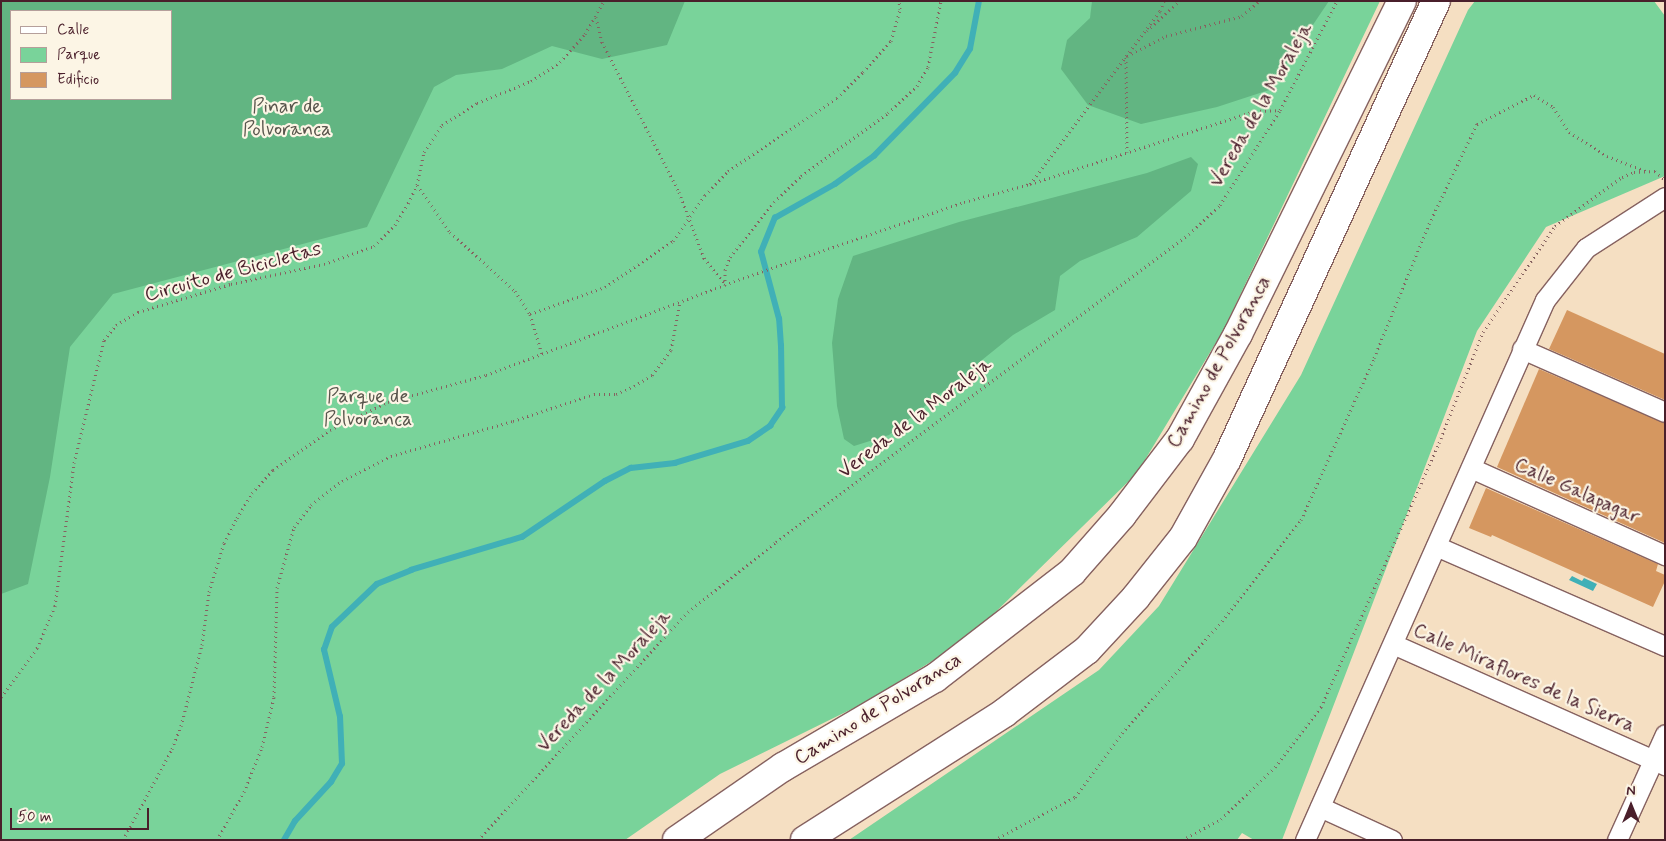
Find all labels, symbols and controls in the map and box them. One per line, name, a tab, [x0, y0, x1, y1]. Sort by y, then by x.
legend	[10, 10, 172, 100]
street label: Vereda de la Moraleja	[1204, 19, 1318, 191]
text: Calle	[57, 20, 89, 40]
text: Parque	[57, 45, 100, 65]
text: Edificio	[57, 70, 99, 90]
park label: Pinar de Polvoranca	[243, 95, 331, 142]
street label: Circuito de Bicicletas	[146, 238, 320, 306]
street label: Camino de Polvoranca	[1163, 273, 1275, 451]
street label: Vereda de la Moraleja	[834, 353, 996, 483]
park label: Parque de Polvoranca	[324, 384, 412, 431]
street label: Calle Galapagar	[1512, 453, 1642, 529]
street label: Vereda de la Moraleja	[532, 605, 676, 757]
street label: Calle Miraflores de la Sierra	[1410, 618, 1638, 738]
street label: Camino de Polvoranca	[791, 649, 965, 769]
north arrow	[1606, 781, 1656, 831]
text: N	[1626, 782, 1636, 800]
scale bar	[12, 798, 151, 830]
text: 50 m	[18, 807, 52, 827]

